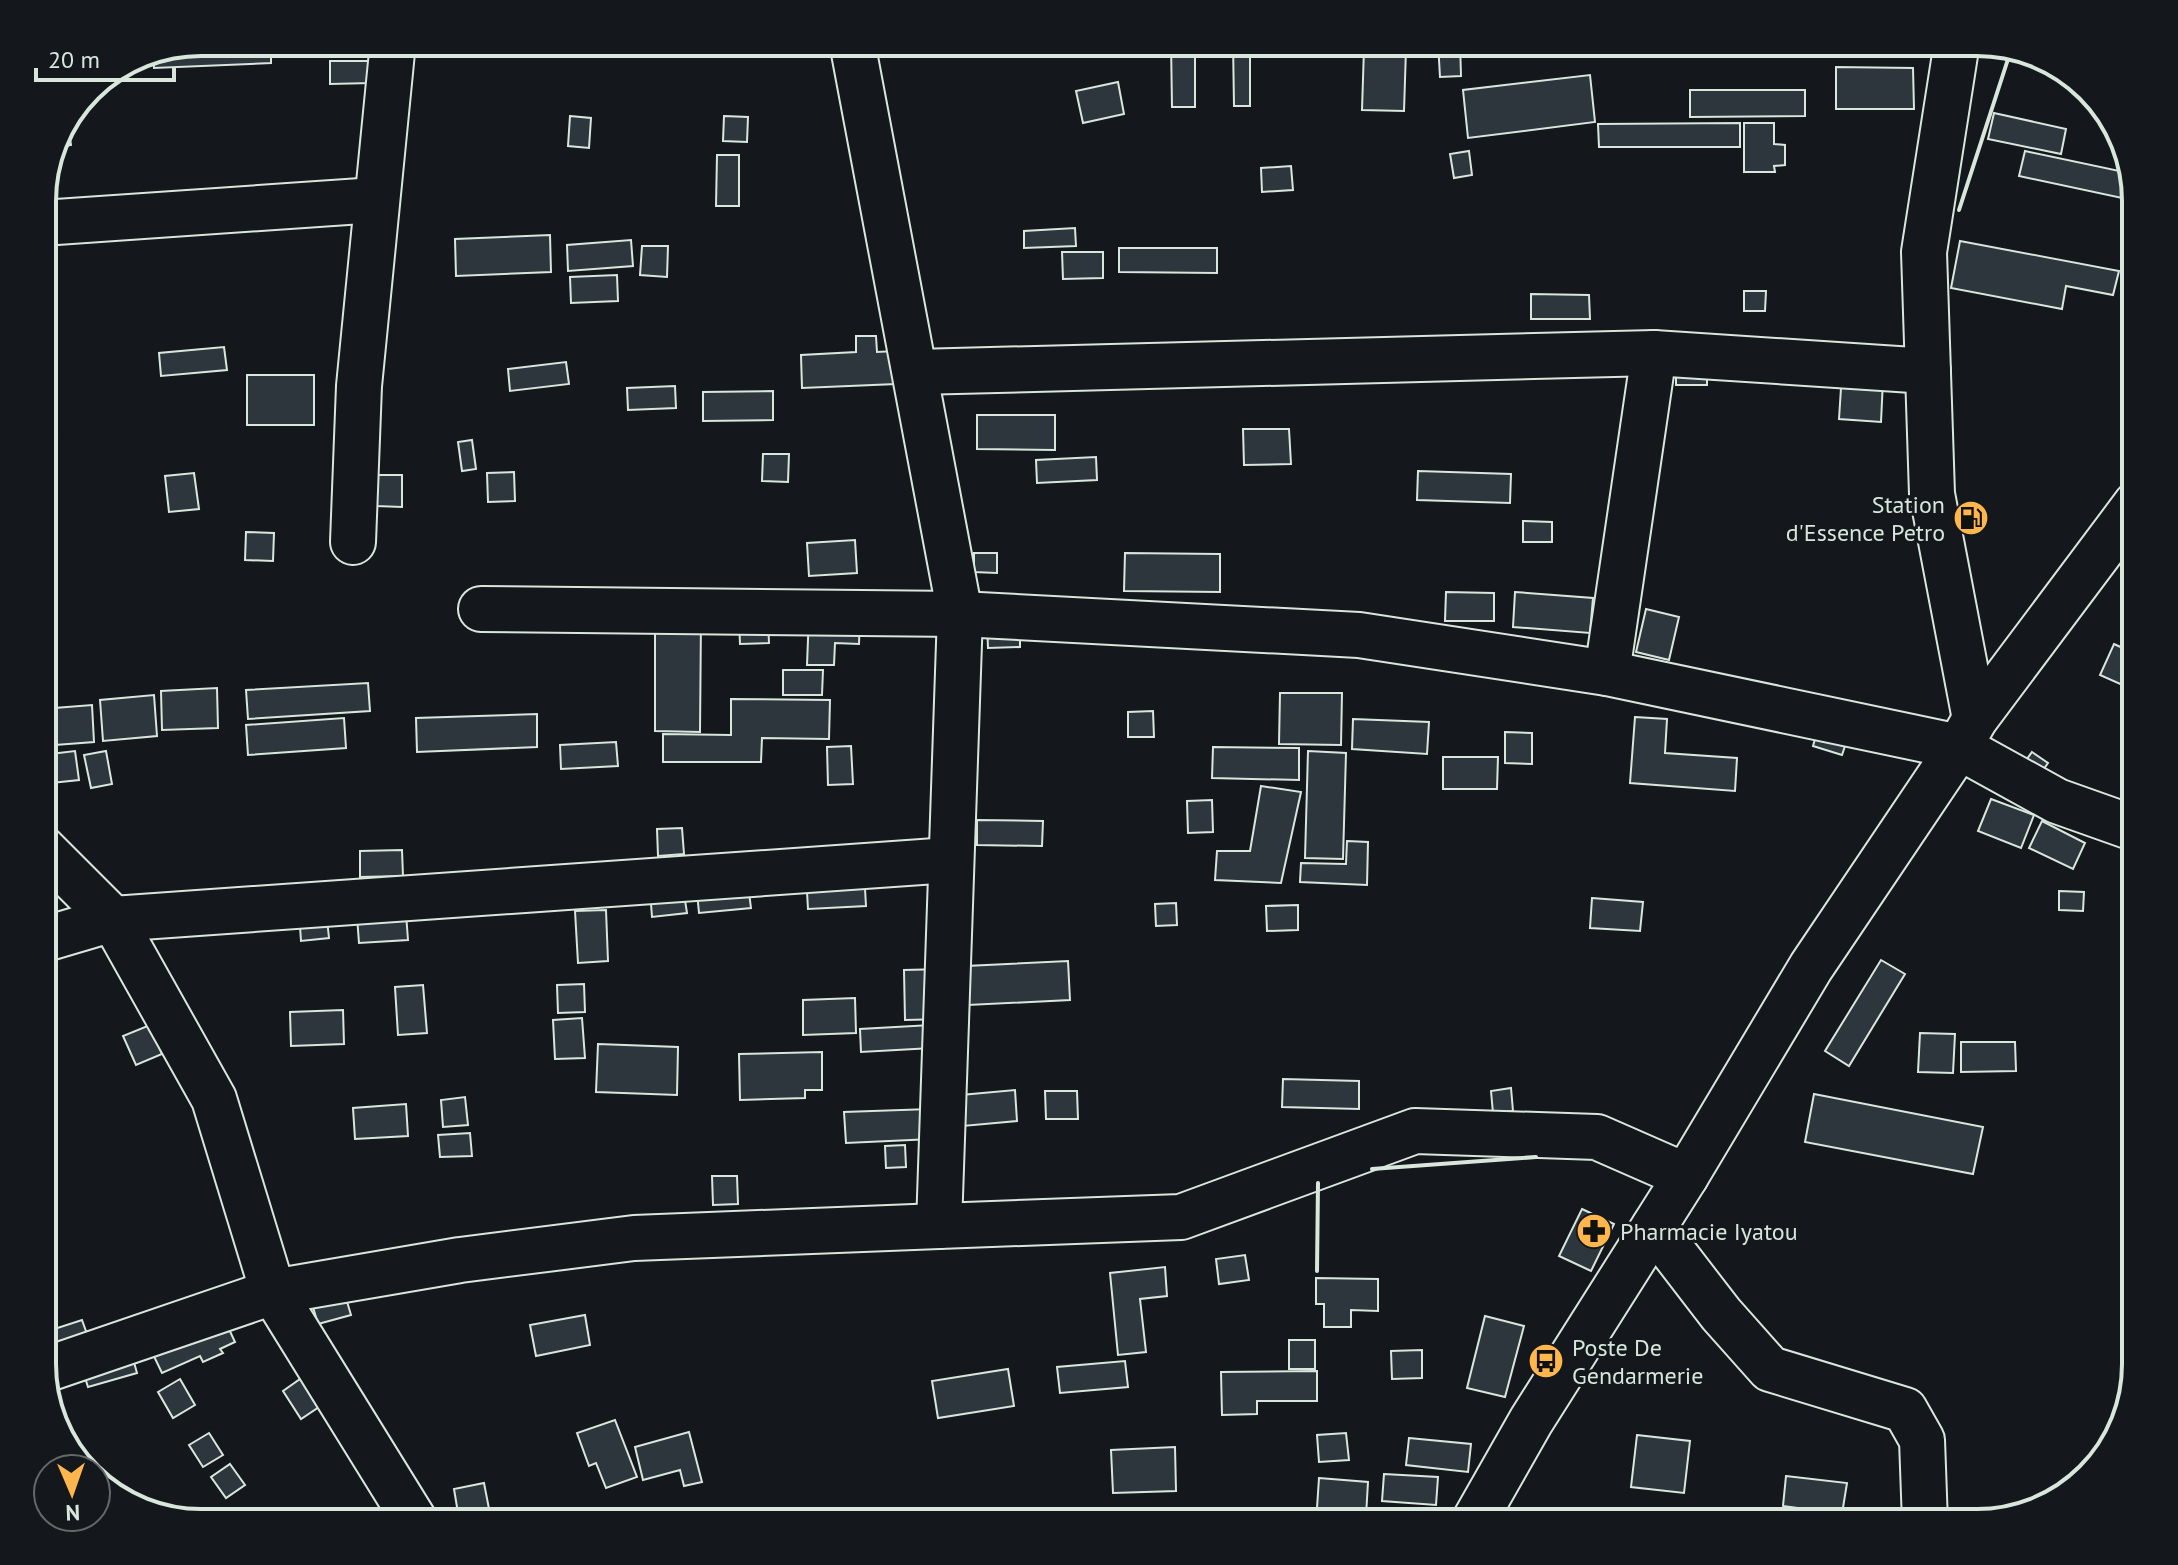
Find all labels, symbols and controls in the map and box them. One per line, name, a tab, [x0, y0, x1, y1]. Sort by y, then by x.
scale bar	[36, 32, 174, 82]
text: 20 m	[48, 44, 100, 75]
place label: Station d'Essence Petro	[1786, 489, 1945, 548]
fuel station icon: Station d'Essence Petro	[1952, 499, 1990, 537]
pharmacy icon: Pharmacie Iyatou	[1575, 1212, 1613, 1250]
place label: Pharmacie Iyatou	[1620, 1216, 1798, 1247]
place label: Poste De Gendarmerie	[1572, 1332, 1703, 1391]
bus stop icon: Poste De Gendarmerie	[1527, 1342, 1565, 1380]
north arrow	[32, 1453, 112, 1533]
text: N	[65, 1499, 80, 1527]

